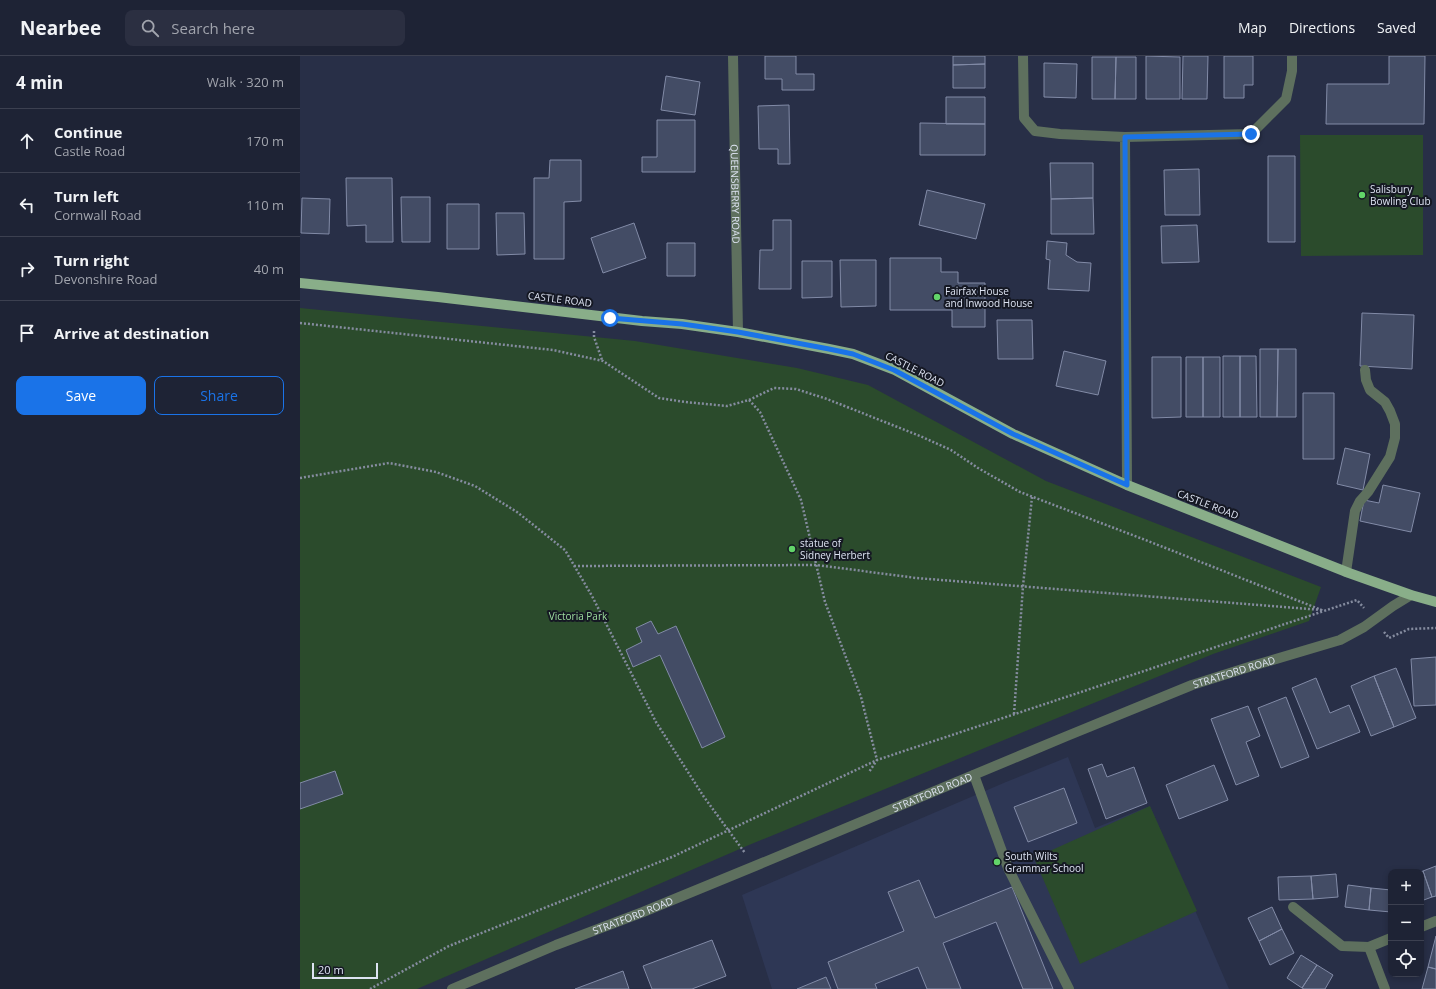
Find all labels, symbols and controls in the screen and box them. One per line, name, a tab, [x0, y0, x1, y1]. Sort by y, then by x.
search box	[125, 10, 405, 46]
text: Nearbee	[20, 15, 101, 41]
icon: search	[139, 17, 161, 39]
text: Search here	[171, 18, 255, 38]
text: Map	[1238, 18, 1267, 37]
text: Directions	[1289, 18, 1355, 37]
text: Saved	[1377, 18, 1416, 37]
text: 4 min	[16, 71, 63, 94]
text: Walk · 320 m	[207, 73, 284, 91]
text: Continue	[54, 122, 122, 142]
route end	[1242, 125, 1260, 143]
icon: ahead	[16, 130, 38, 152]
text: 170 m	[246, 132, 284, 150]
text: Castle Road	[54, 142, 125, 160]
street label: QUEENSBERRY ROAD	[728, 144, 743, 244]
place label: Salisbury Bowling Club	[1370, 182, 1431, 208]
text: Turn left	[54, 186, 119, 206]
marker: Salisbury Bowling Club	[1357, 190, 1367, 200]
icon: left	[16, 194, 38, 216]
text: 110 m	[246, 196, 284, 214]
text: Cornwall Road	[54, 206, 142, 224]
text: Turn right	[54, 250, 129, 270]
icon: right	[16, 258, 38, 280]
text: 40 m	[254, 260, 284, 278]
text: Devonshire Road	[54, 270, 157, 288]
place label: Fairfax House and Inwood House	[945, 284, 1033, 310]
street label: CASTLE ROAD	[527, 288, 593, 310]
marker: Fairfax House and Inwood House	[932, 292, 942, 302]
route start	[601, 309, 619, 327]
icon: arrive	[16, 322, 38, 344]
text: Arrive at destination	[54, 323, 209, 343]
street label: CASTLE ROAD	[883, 348, 947, 390]
button: Save	[16, 376, 146, 415]
button: Share	[154, 376, 284, 415]
street label: CASTLE ROAD	[1175, 486, 1241, 522]
place label: statue of Sidney Herbert	[800, 536, 870, 562]
marker: statue of Sidney Herbert	[787, 544, 797, 554]
park label: Victoria Park	[549, 609, 608, 623]
street label: STRATFORD ROAD	[1191, 653, 1277, 691]
street label: STRATFORD ROAD	[890, 769, 974, 815]
place label: South Wilts Grammar School	[1005, 849, 1084, 875]
marker: South Wilts Grammar School	[992, 857, 1002, 867]
map controls	[1388, 869, 1424, 977]
button: +	[1388, 869, 1424, 905]
street label: STRATFORD ROAD	[590, 893, 675, 938]
button: −	[1388, 905, 1424, 941]
button: locate	[1388, 941, 1424, 977]
scale bar	[312, 961, 378, 980]
text: 20 m	[318, 962, 344, 977]

